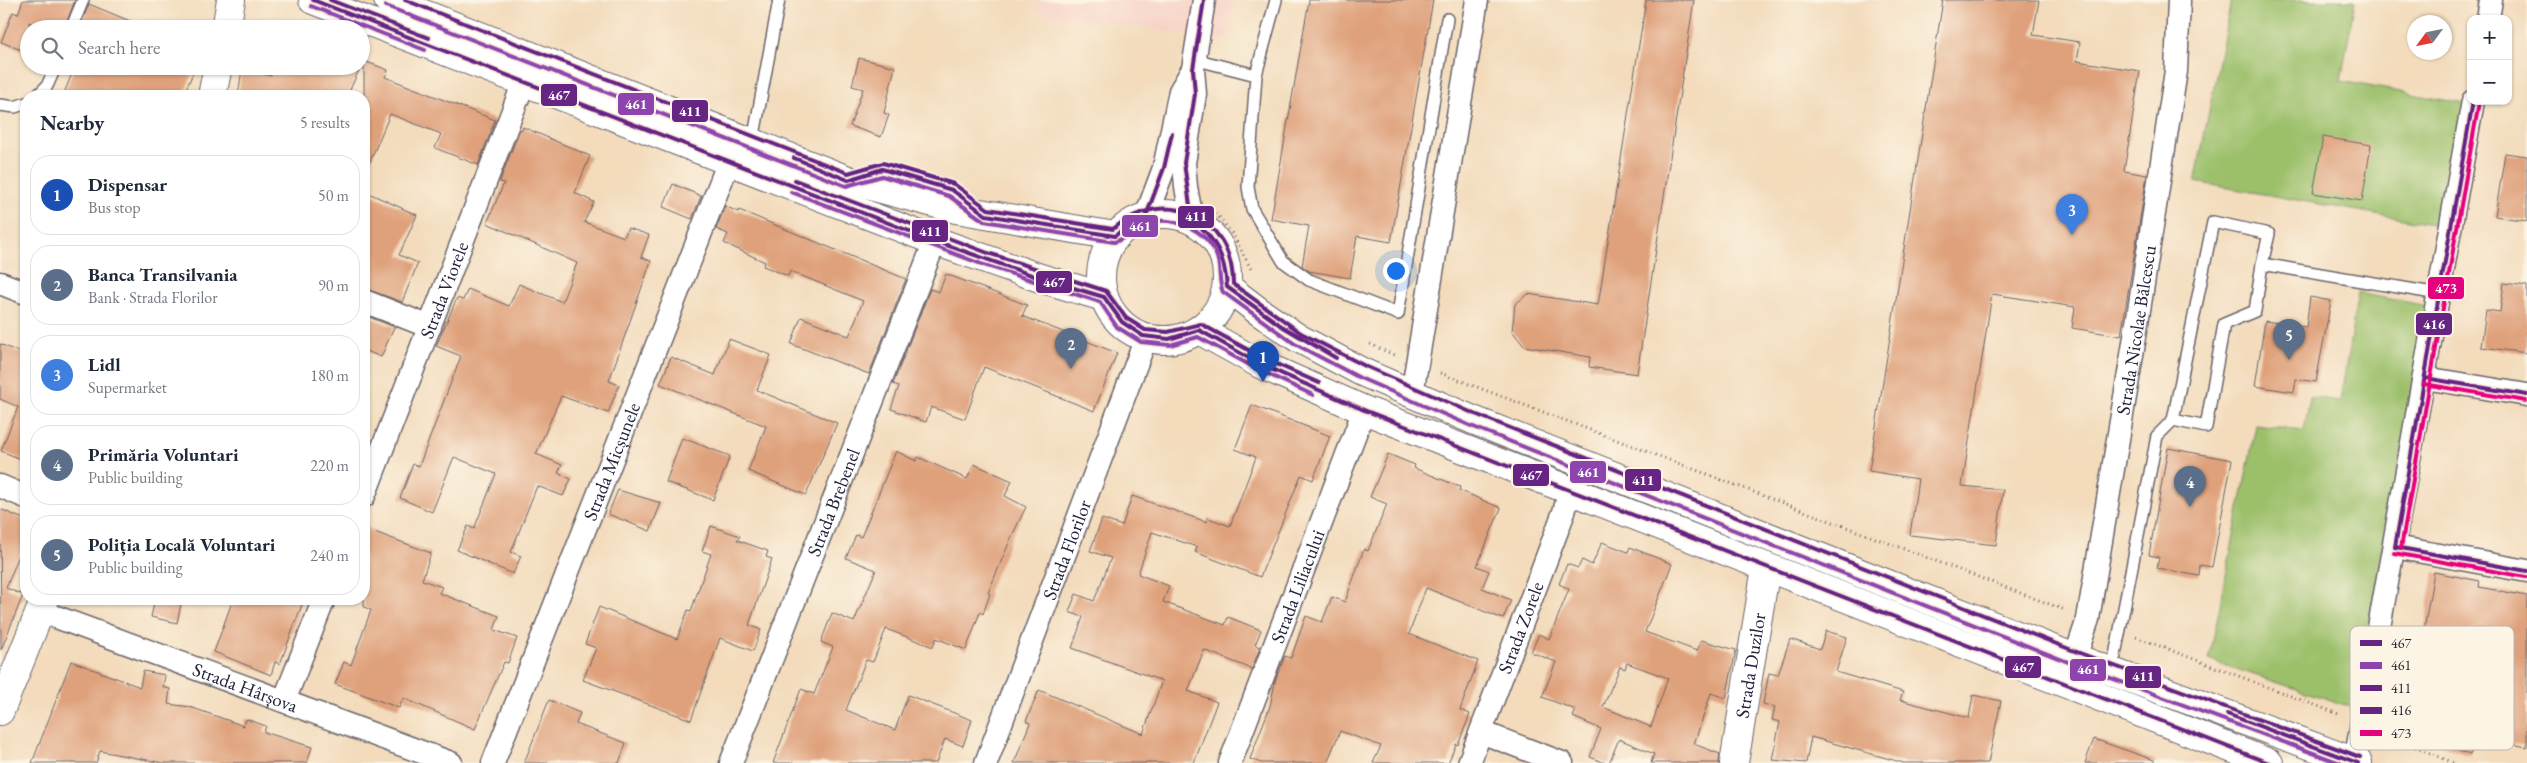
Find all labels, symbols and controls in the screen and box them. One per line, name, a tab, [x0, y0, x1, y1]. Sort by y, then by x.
north arrow	[2407, 15, 2452, 60]
map controls	[2467, 15, 2512, 105]
button: +	[2467, 15, 2512, 60]
search box	[20, 20, 370, 75]
icon: search	[38, 34, 66, 62]
text: Search here	[78, 35, 160, 60]
button: −	[2467, 60, 2512, 105]
line badge: 467	[540, 83, 578, 107]
text: 467	[548, 86, 571, 104]
line badge: 461	[617, 92, 655, 116]
text: 461	[625, 95, 647, 113]
line badge: 411	[671, 99, 709, 123]
text: 411	[679, 102, 701, 120]
text: Nearby	[40, 109, 104, 136]
text: 5 results	[300, 112, 350, 133]
text: Dispensar	[88, 172, 167, 197]
text: 1	[53, 185, 61, 206]
text: 50 m	[318, 185, 349, 206]
pin: 3	[2056, 194, 2088, 235]
text: Bus stop	[88, 197, 141, 218]
line badge: 411	[1177, 205, 1215, 229]
text: 411	[1185, 207, 1207, 225]
line badge: 461	[1121, 214, 1159, 238]
text: 461	[1129, 217, 1151, 235]
line badge: 411	[911, 219, 949, 243]
text: 411	[919, 222, 941, 240]
street label: Strada Viorele	[414, 238, 474, 342]
street label: Strada Nicolae Bălcescu	[2110, 244, 2162, 417]
your location	[1383, 258, 1409, 284]
text: Banca Transilvania	[88, 262, 238, 287]
line badge: 467	[1035, 270, 1073, 294]
text: 467	[1043, 273, 1066, 291]
text: 2	[53, 275, 61, 296]
text: 90 m	[318, 275, 349, 296]
line badge: 473	[2427, 276, 2465, 300]
text: 473	[2435, 279, 2457, 297]
text: Bank · Strada Florilor	[88, 287, 218, 308]
line badge: 416	[2415, 312, 2453, 336]
text: 416	[2423, 315, 2446, 333]
pin: 5	[2273, 319, 2305, 360]
pin: 2	[1055, 328, 1087, 369]
pin: 1	[1247, 341, 1279, 382]
text: Lidl	[88, 352, 121, 377]
text: 3	[53, 365, 61, 386]
text: 180 m	[310, 365, 349, 386]
text: Supermarket	[88, 377, 167, 398]
street label: Strada Micșunele	[577, 399, 646, 524]
text: Primăria Voluntari	[88, 442, 239, 467]
street label: Strada Brebenel	[801, 444, 866, 560]
text: 4	[53, 455, 61, 476]
text: 220 m	[310, 455, 349, 476]
line badge: 461	[1569, 460, 1607, 484]
line badge: 467	[1512, 463, 1550, 487]
text: 461	[1577, 463, 1599, 481]
text: 467	[1520, 466, 1543, 484]
pin: 4	[2174, 466, 2206, 507]
text: Public building	[88, 467, 183, 488]
line badge: 411	[1624, 468, 1662, 492]
text: 411	[1632, 471, 1654, 489]
street label: Strada Florilor	[1037, 496, 1097, 603]
street label: Strada Liliacului	[1265, 526, 1331, 647]
text: Poliția Locală Voluntari	[88, 532, 275, 557]
text: 5	[53, 545, 61, 566]
text: 240 m	[310, 545, 349, 566]
text: Public building	[88, 557, 183, 578]
street label: Strada Zorele	[1492, 578, 1550, 677]
street label: Strada Duzilor	[1730, 610, 1772, 720]
legend	[2350, 626, 2514, 750]
text: 467	[2391, 634, 2411, 652]
line badge: 467	[2004, 655, 2042, 679]
text: 461	[2391, 656, 2411, 674]
street label: Strada Hârșova	[189, 657, 302, 718]
text: 467	[2012, 658, 2035, 676]
line badge: 461	[2069, 658, 2107, 682]
text: 461	[2077, 660, 2099, 678]
line badge: 411	[2124, 665, 2162, 689]
text: 411	[2132, 667, 2154, 685]
text: 411	[2391, 679, 2411, 697]
text: 416	[2391, 701, 2411, 719]
text: 473	[2391, 724, 2411, 742]

